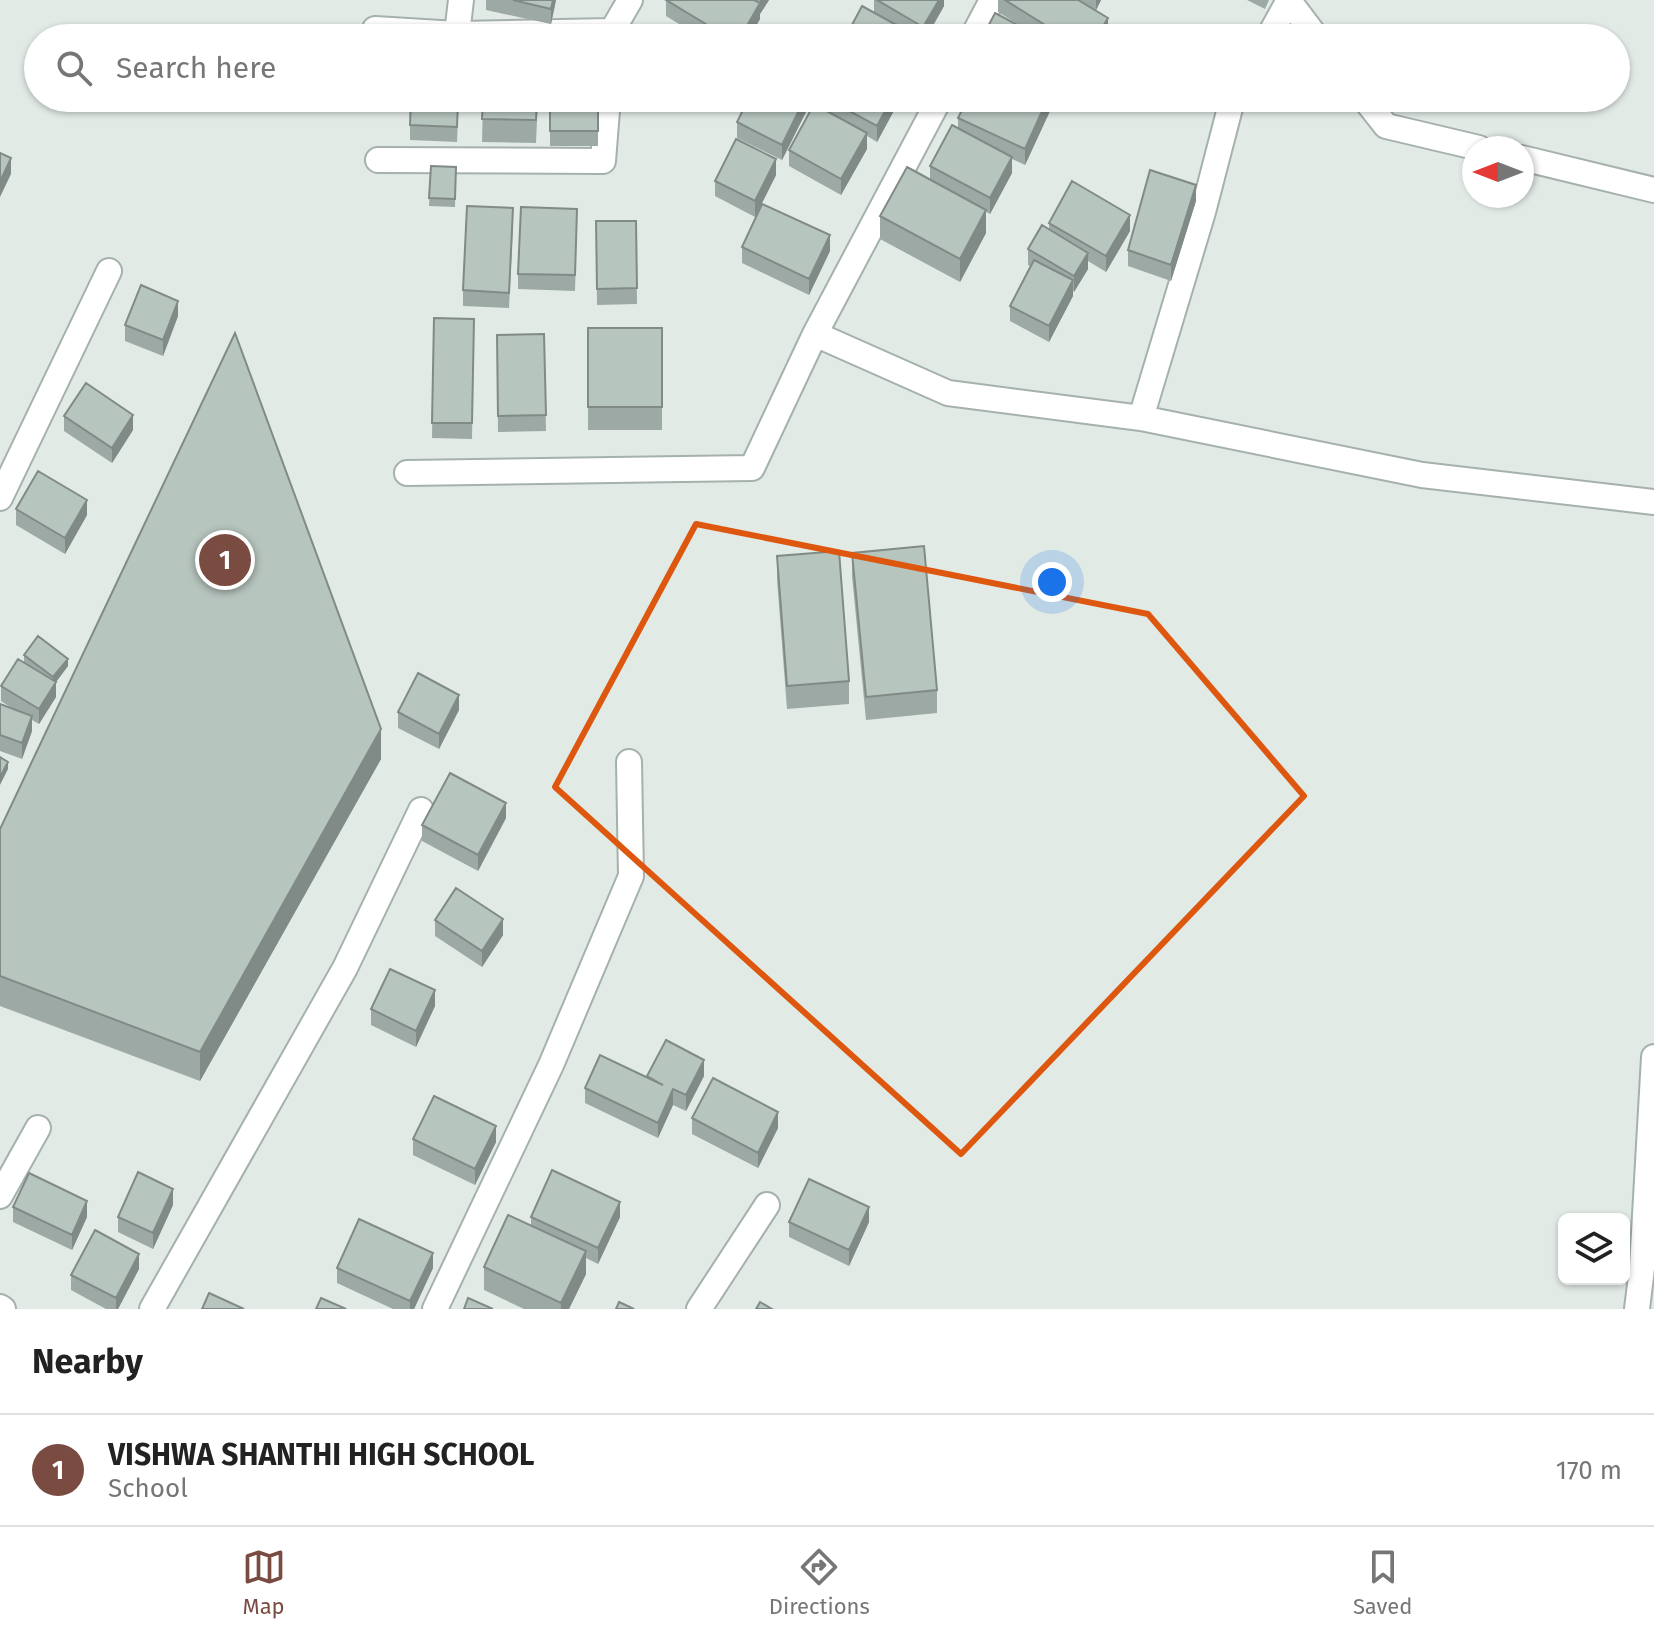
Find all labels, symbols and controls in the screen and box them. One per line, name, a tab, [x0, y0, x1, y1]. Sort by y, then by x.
search box	[24, 24, 1630, 112]
icon: search	[52, 46, 96, 90]
text: Search here	[116, 50, 276, 86]
north arrow	[1462, 136, 1534, 208]
pin: 1	[199, 530, 251, 590]
your location	[1032, 562, 1072, 602]
map controls	[1558, 1213, 1630, 1285]
button: layers	[1558, 1213, 1630, 1285]
text: Nearby	[32, 1341, 143, 1382]
text: VISHWA SHANTHI HIGH SCHOOL	[108, 1437, 535, 1473]
text: 1	[52, 1455, 64, 1486]
text: 170 m	[1556, 1455, 1622, 1486]
text: School	[108, 1473, 188, 1504]
tab: Map	[242, 1545, 286, 1620]
tab: Directions	[769, 1545, 870, 1620]
tab: Saved	[1353, 1545, 1412, 1620]

